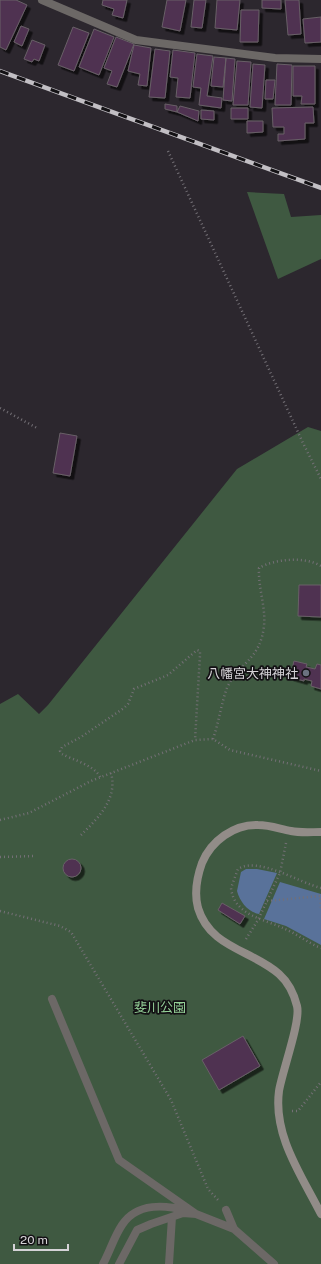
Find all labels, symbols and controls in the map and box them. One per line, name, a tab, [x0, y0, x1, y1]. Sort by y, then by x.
place label: 八幡宮大神神社	[207, 666, 298, 681]
marker: 八幡宮大神神社	[301, 668, 311, 678]
park label: 斐川公園	[134, 1000, 186, 1015]
scale bar	[14, 1226, 68, 1252]
text: 20 m	[20, 1233, 48, 1247]

